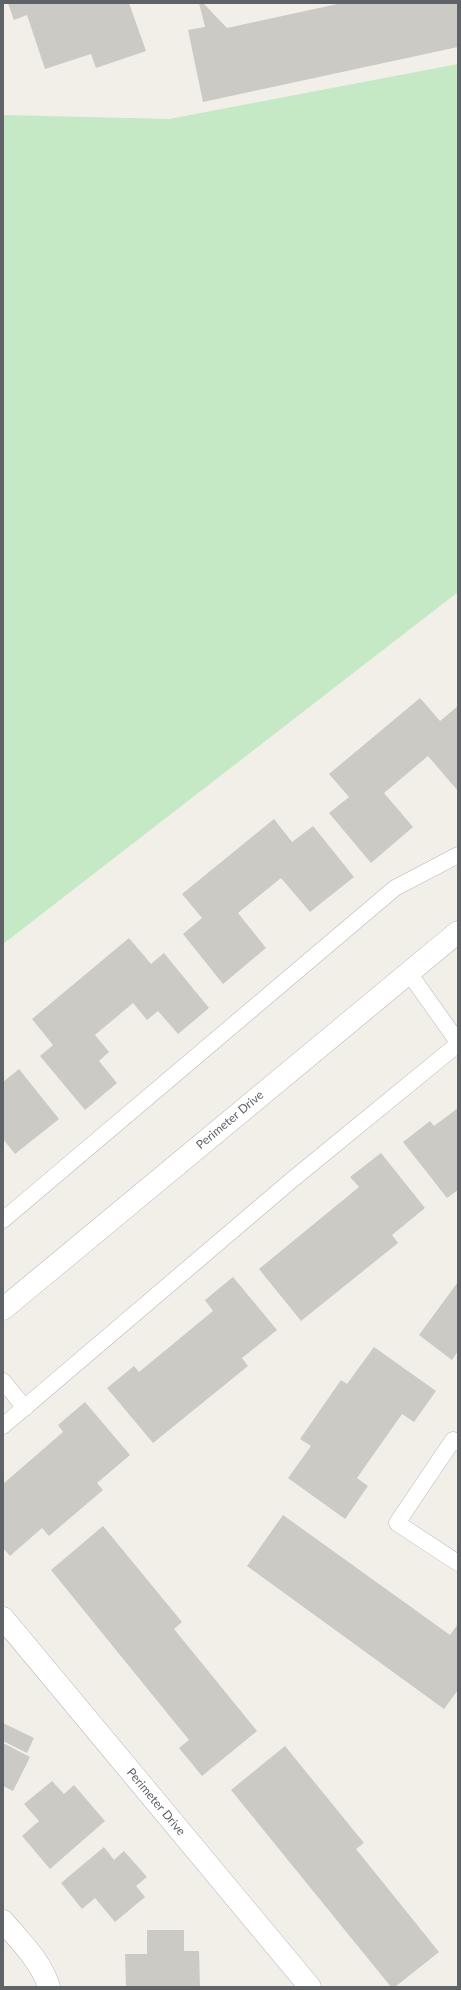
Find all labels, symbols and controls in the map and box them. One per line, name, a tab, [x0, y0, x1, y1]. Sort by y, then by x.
street label: Perimeter Drive	[193, 1088, 267, 1152]
street label: Perimeter Drive	[124, 1765, 188, 1839]

